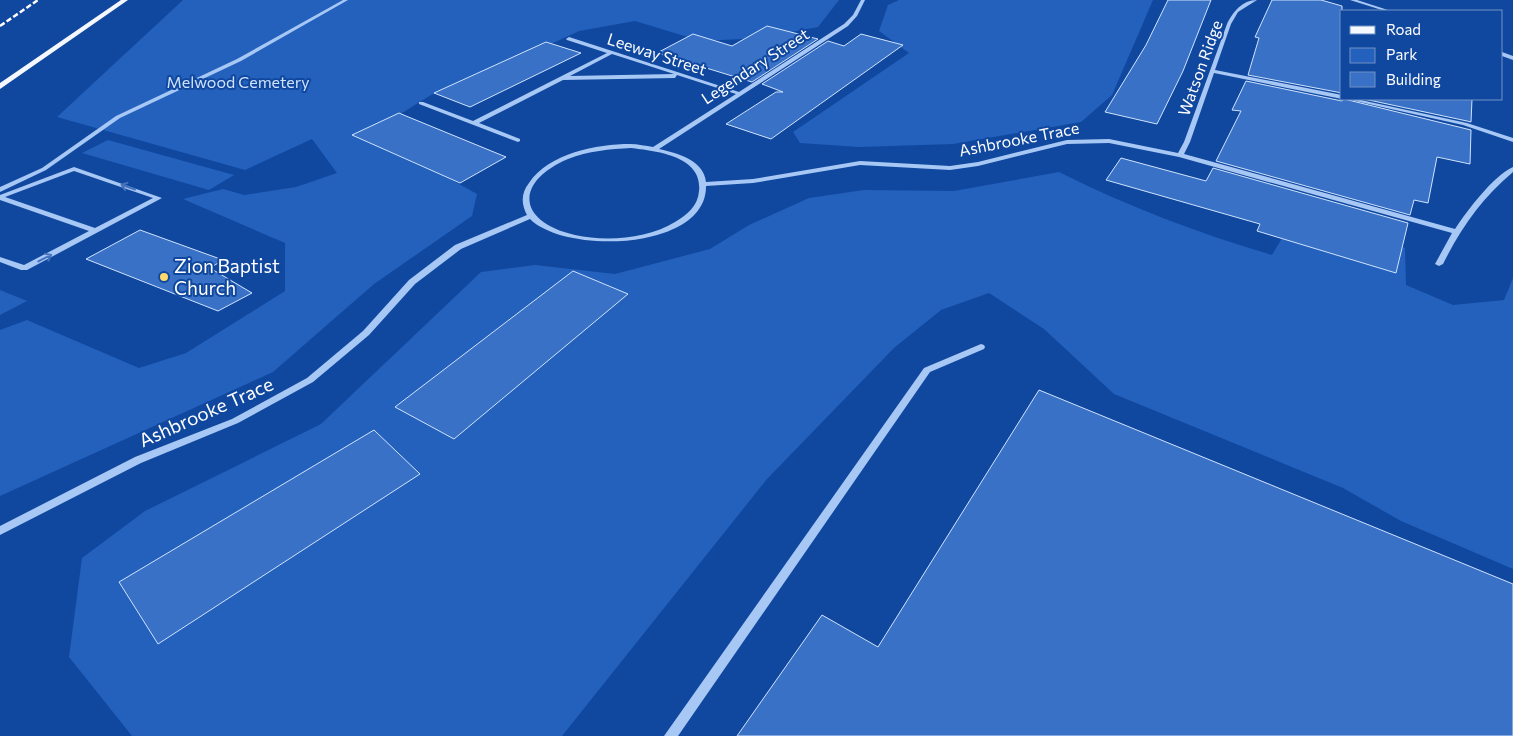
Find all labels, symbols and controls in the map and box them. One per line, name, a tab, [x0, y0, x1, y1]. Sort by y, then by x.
legend	[1340, 10, 1503, 100]
street label: Watson Ridge	[1173, 17, 1226, 118]
text: Road	[1386, 20, 1421, 38]
street label: Legendary Street	[697, 24, 812, 107]
street label: Leeway Street	[605, 29, 710, 79]
text: Park	[1386, 45, 1417, 63]
text: Building	[1386, 70, 1441, 88]
park label: Melwood Cemetery	[167, 72, 309, 91]
street label: Ashbrooke Trace	[957, 118, 1081, 159]
one-way arrow	[120, 182, 136, 192]
one-way arrow	[37, 252, 51, 262]
place label: Zion Baptist Church	[174, 254, 280, 299]
marker: Zion Baptist Church	[158, 271, 170, 283]
street label: Ashbrooke Trace	[135, 372, 277, 451]

